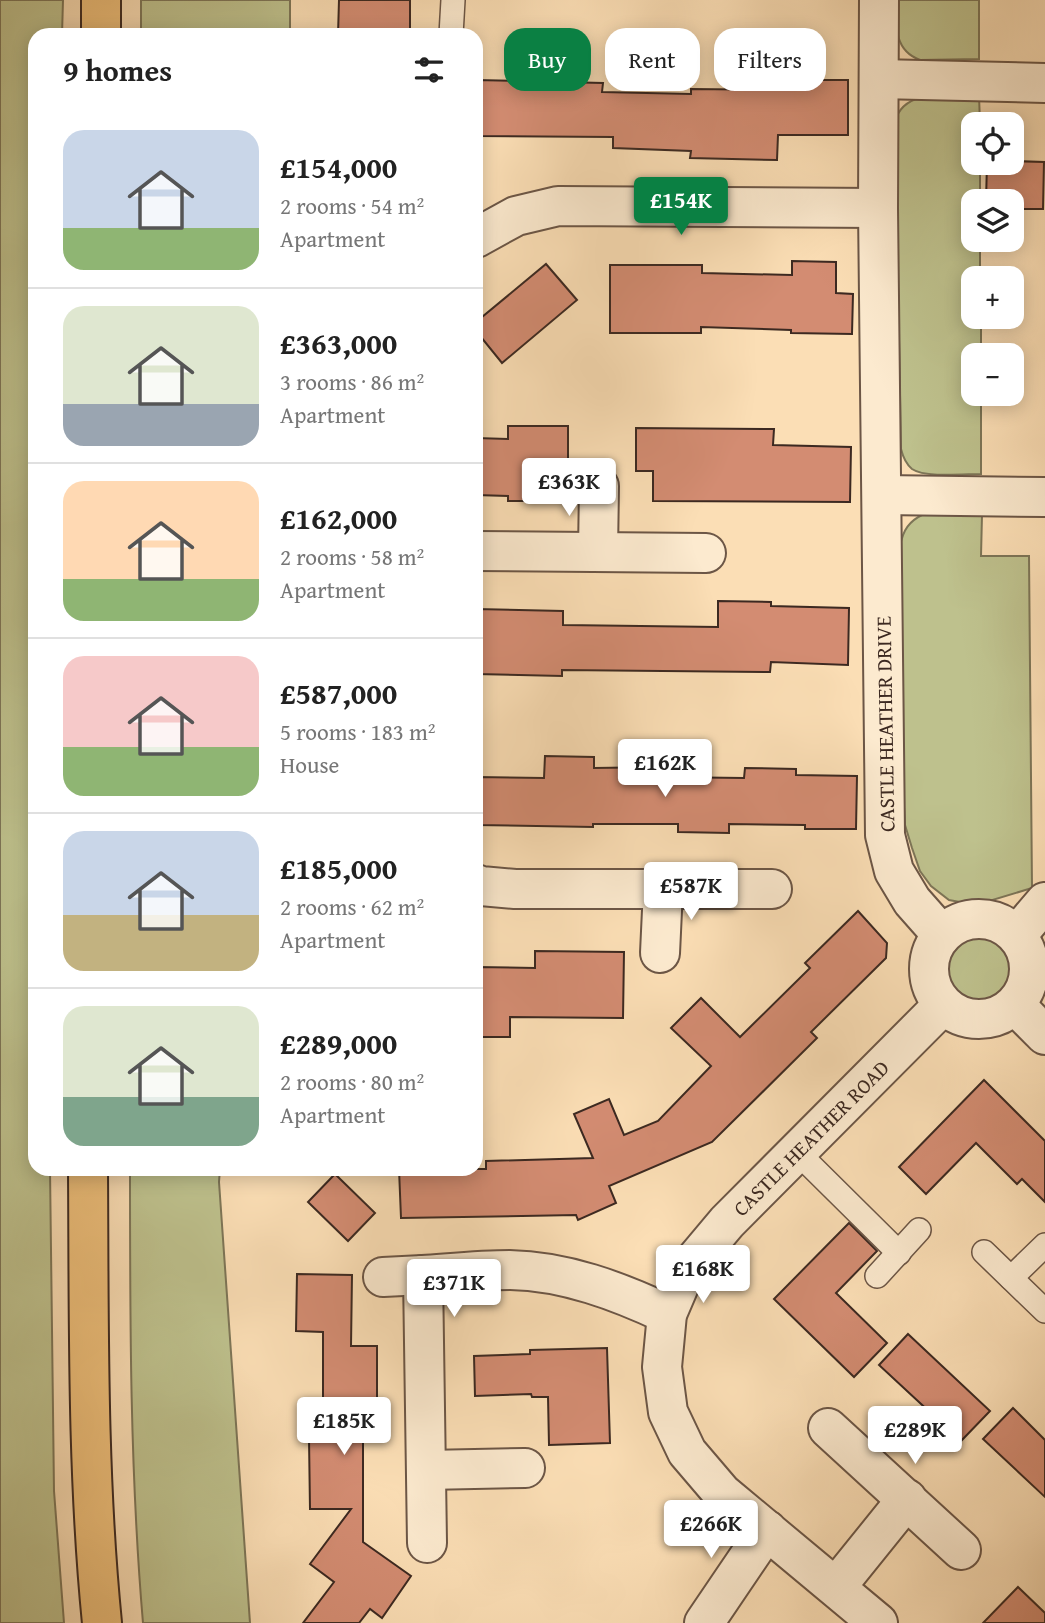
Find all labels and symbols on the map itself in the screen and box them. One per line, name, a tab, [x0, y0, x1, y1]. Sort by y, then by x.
pin: £154K	[632, 177, 730, 237]
pin: £363K	[520, 458, 618, 518]
street label: CASTLE HEATHER DRIVE	[868, 615, 902, 832]
pin: £162K	[616, 740, 714, 799]
pin: £587K	[642, 862, 740, 922]
street label: CASTLE HEATHER ROAD	[726, 1053, 896, 1223]
pin: £168K	[654, 1246, 752, 1305]
pin: £371K	[405, 1260, 503, 1319]
pin: £185K	[295, 1398, 393, 1457]
pin: £289K	[866, 1406, 964, 1466]
pin: £266K	[662, 1500, 760, 1560]

